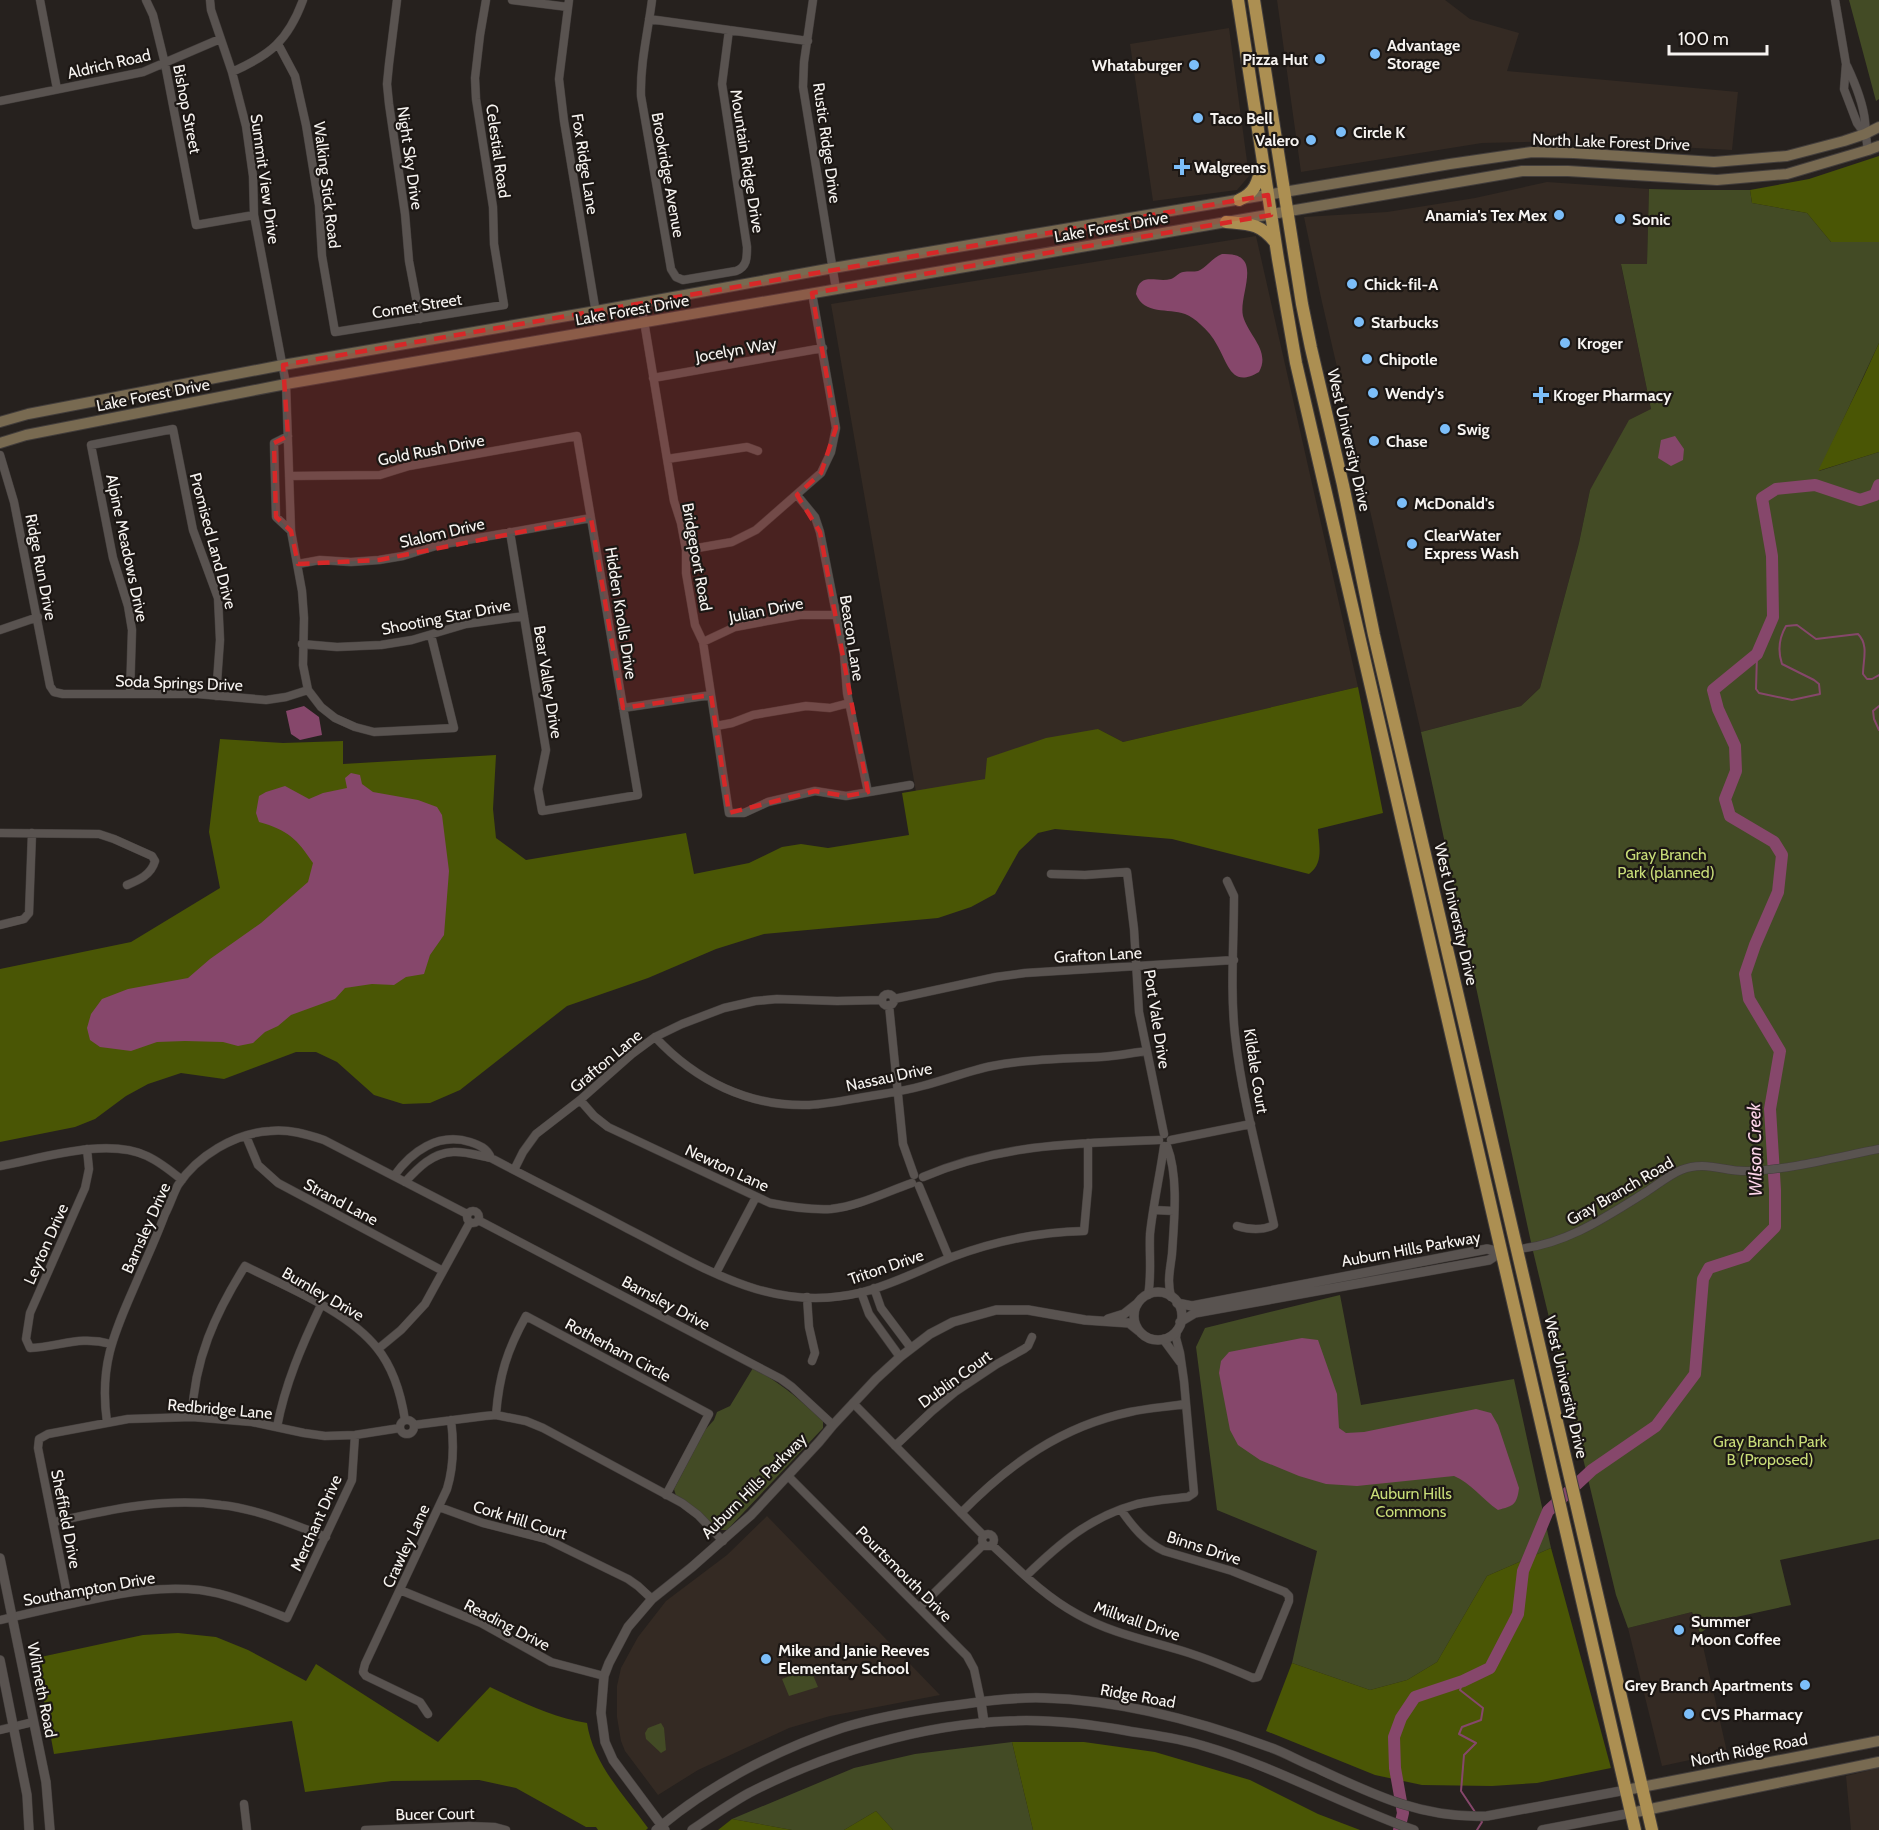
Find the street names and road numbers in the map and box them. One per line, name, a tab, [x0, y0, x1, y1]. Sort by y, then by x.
street label: Aldrich Road	[65, 45, 153, 83]
street label: Bishop Street	[169, 63, 205, 156]
street label: Rustic Ridge Drive	[809, 81, 845, 205]
street label: Mountain Ridge Drive	[726, 88, 768, 234]
street label: Celestial Road	[482, 103, 514, 199]
street label: Night Sky Drive	[393, 105, 427, 211]
street label: Brookridge Avenue	[648, 111, 688, 239]
street label: Fox Ridge Lane	[568, 112, 602, 216]
street label: Summit View Drive	[246, 113, 284, 245]
street label: Walking Stick Road	[310, 120, 344, 250]
street label: North Lake Forest Drive	[1532, 130, 1690, 154]
street label: Lake Forest Drive	[1053, 208, 1169, 246]
street label: Comet Street	[371, 289, 464, 322]
street label: Lake Forest Drive	[574, 291, 690, 329]
street label: Jocelyn Way	[693, 334, 778, 367]
street label: West University Drive	[1323, 367, 1375, 513]
street label: Lake Forest Drive	[95, 375, 211, 415]
street label: Gold Rush Drive	[376, 430, 486, 470]
street label: Promised Land Drive	[186, 471, 240, 611]
street label: Alpine Meadows Drive	[102, 472, 152, 624]
street label: Bridgeport Road	[678, 501, 716, 613]
street label: Ridge Run Drive	[21, 512, 61, 622]
street label: Slalom Drive	[398, 514, 486, 552]
street label: Hidden Knolls Drive	[601, 546, 641, 680]
street label: Julian Drive	[726, 593, 805, 627]
street label: Beacon Lane	[836, 594, 868, 682]
street label: Shooting Star Drive	[380, 595, 512, 639]
street label: Bear Valley Drive	[530, 624, 566, 740]
street label: Soda Springs Drive	[115, 671, 243, 695]
street label: West University Drive	[1430, 841, 1482, 987]
street label: Grafton Lane	[1054, 943, 1142, 967]
street label: Port Vale Drive	[1140, 968, 1174, 1070]
street label: Grafton Lane	[566, 1025, 646, 1097]
street label: Kildale Court	[1240, 1027, 1272, 1115]
street label: Nassau Drive	[844, 1059, 934, 1095]
street label: Newton Lane	[682, 1140, 772, 1196]
street label: Gray Branch Road	[1563, 1153, 1677, 1229]
street label: Strand Lane	[301, 1175, 381, 1229]
street label: Barnsley Drive	[118, 1180, 174, 1276]
street label: Leyton Drive	[20, 1201, 72, 1287]
street label: Auburn Hills Parkway	[1340, 1227, 1482, 1271]
street label: Triton Drive	[846, 1245, 926, 1289]
street label: Burnley Drive	[279, 1263, 367, 1325]
street label: Barnsley Drive	[619, 1272, 713, 1334]
street label: Rotherham Circle	[562, 1314, 674, 1386]
street label: West University Drive	[1540, 1314, 1592, 1460]
street label: Dublin Court	[915, 1346, 996, 1412]
street label: Redbridge Lane	[167, 1395, 273, 1423]
street label: Auburn Hills Parkway	[697, 1429, 811, 1543]
street label: Sheffield Drive	[47, 1468, 85, 1570]
street label: Merchant Drive	[286, 1472, 346, 1574]
street label: Cork Hill Court	[471, 1497, 570, 1543]
street label: Crawley Lane	[378, 1501, 434, 1591]
street label: Pourtsmouth Drive	[852, 1522, 956, 1626]
street label: Binns Drive	[1165, 1527, 1243, 1569]
street label: Southampton Drive	[22, 1568, 156, 1610]
street label: Reading Drive	[461, 1595, 553, 1655]
street label: Millwall Drive	[1091, 1597, 1183, 1645]
street label: Wilmeth Road	[23, 1641, 61, 1739]
street label: Ridge Road	[1099, 1680, 1177, 1712]
street label: North Ridge Road	[1689, 1729, 1809, 1771]
street label: Bucer Court	[395, 1804, 475, 1824]

